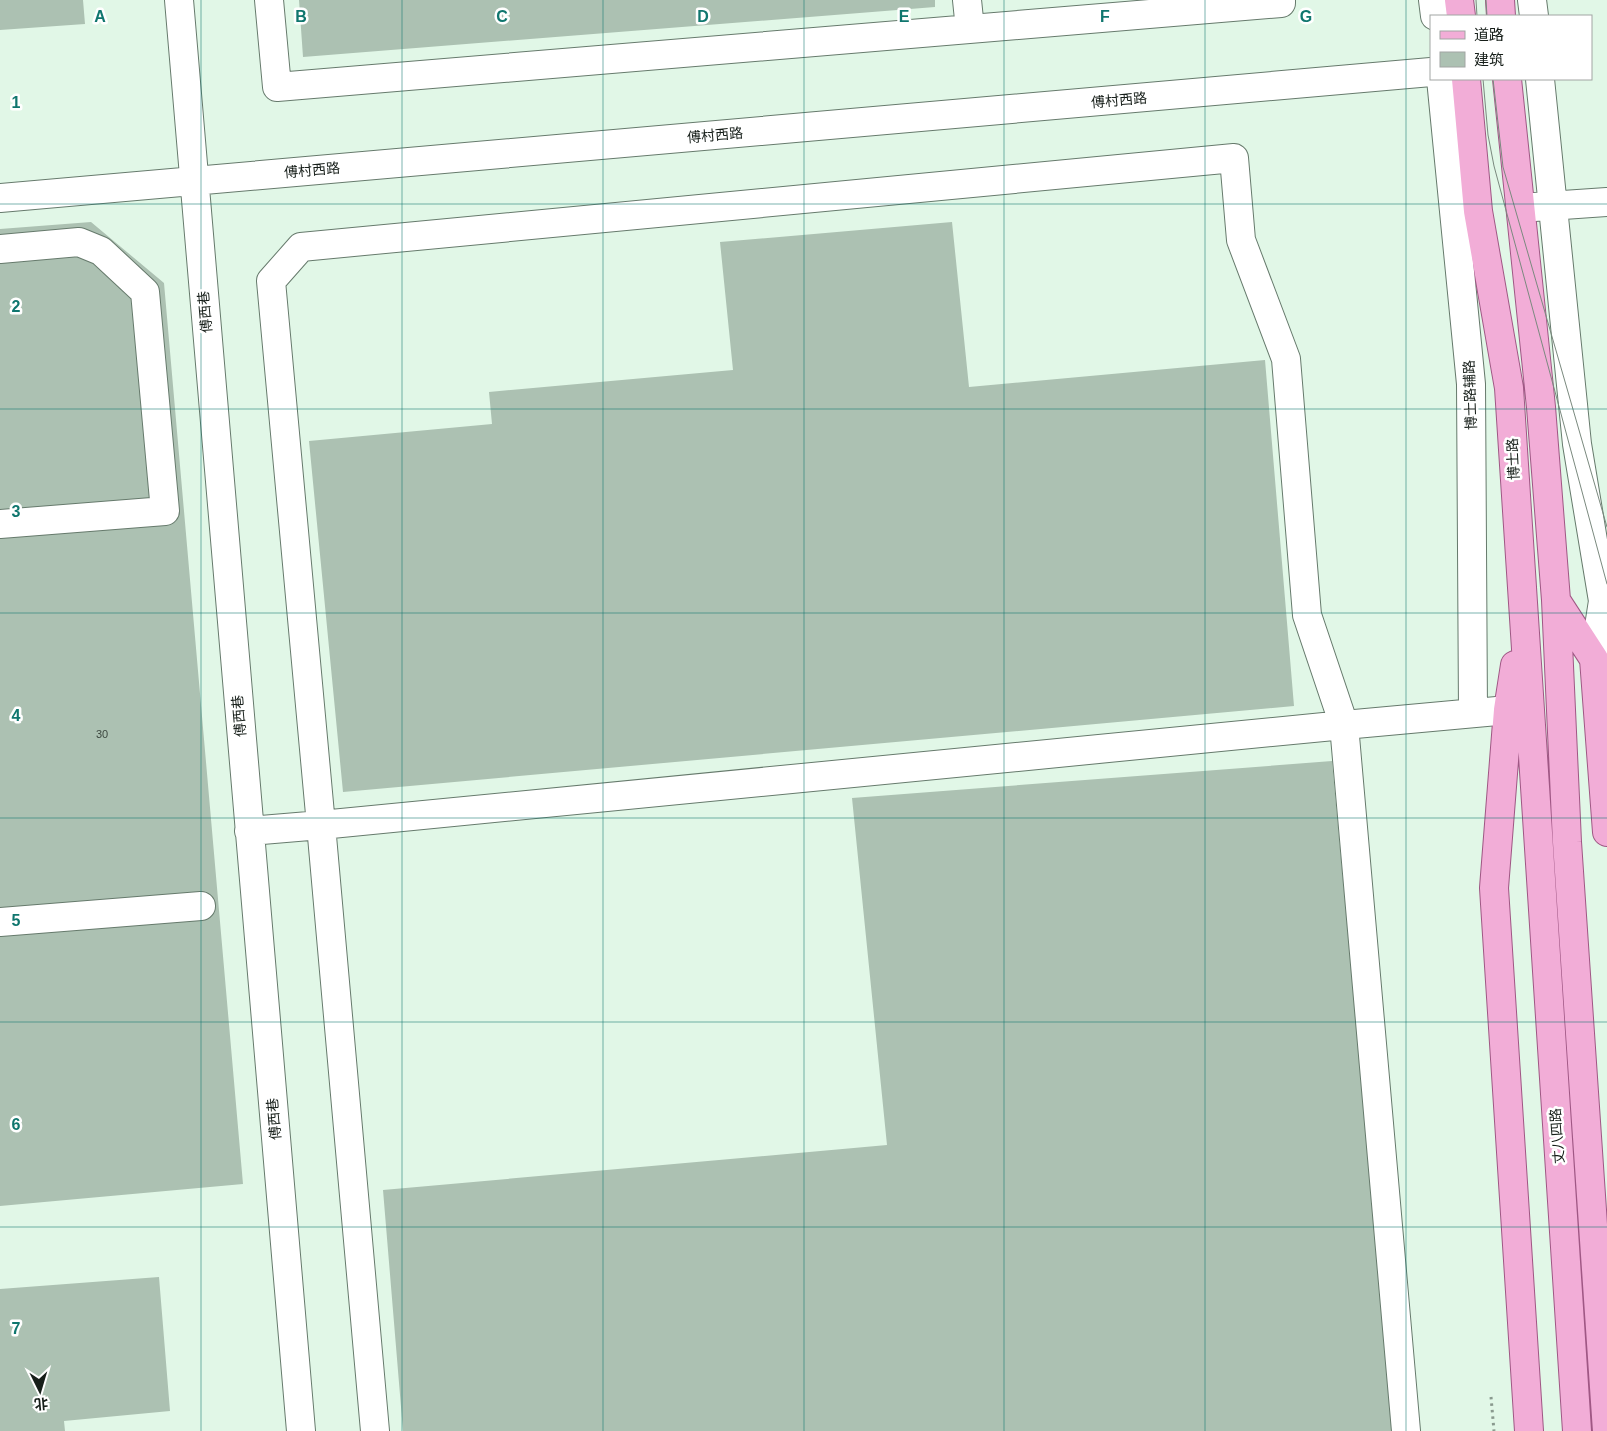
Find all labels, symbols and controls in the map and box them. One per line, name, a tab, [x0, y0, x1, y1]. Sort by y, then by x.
text: A	[94, 8, 106, 25]
text: B	[295, 8, 307, 25]
text: C	[496, 8, 508, 25]
text: D	[697, 8, 709, 25]
text: E	[899, 8, 910, 25]
text: F	[1100, 8, 1110, 25]
text: G	[1300, 8, 1312, 25]
legend	[1430, 15, 1592, 80]
text: 道路	[1474, 26, 1504, 43]
text: 建筑	[1474, 51, 1504, 68]
street label: 傅村西路	[1090, 90, 1148, 110]
text: 1	[12, 94, 21, 111]
street label: 傅村西路	[686, 125, 744, 145]
street label: 傅村西路	[283, 160, 341, 180]
street label: 傅西巷	[195, 290, 215, 334]
text: 2	[12, 298, 21, 315]
street label: 博士路辅路	[1461, 360, 1479, 430]
street label: 博士路	[1504, 438, 1522, 480]
text: 3	[12, 503, 21, 520]
street label: 傅西巷	[229, 694, 249, 738]
text: 4	[12, 707, 21, 724]
house number: 30	[96, 728, 108, 740]
text: 5	[12, 912, 21, 929]
street label: 傅西巷	[264, 1097, 284, 1141]
street label: 丈八四路	[1547, 1108, 1567, 1164]
text: 6	[12, 1116, 21, 1133]
text: 7	[12, 1320, 21, 1337]
north arrow	[15, 1366, 65, 1416]
text: 北	[33, 1395, 49, 1413]

